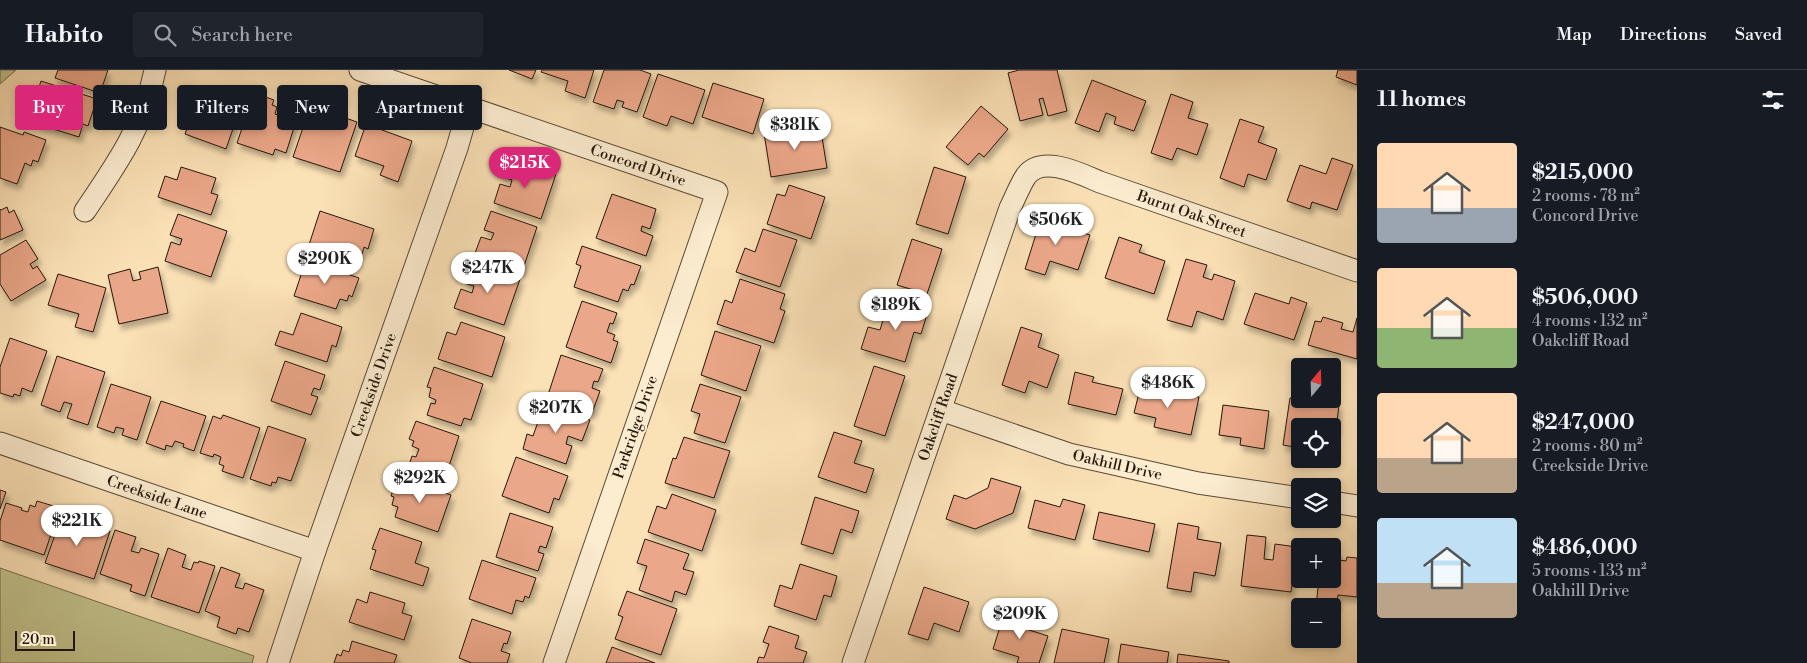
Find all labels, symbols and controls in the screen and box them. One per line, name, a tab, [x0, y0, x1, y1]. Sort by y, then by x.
search box	[133, 12, 483, 57]
text: Habito	[25, 20, 103, 50]
icon: search	[151, 21, 179, 49]
text: Search here	[191, 23, 293, 47]
text: Map	[1556, 23, 1592, 46]
text: Directions	[1620, 23, 1707, 46]
text: Saved	[1735, 23, 1782, 46]
chip: Buy	[15, 85, 83, 130]
chip: Rent	[93, 85, 167, 130]
chip: Filters	[177, 85, 267, 130]
chip: New	[277, 85, 348, 130]
chip: Apartment	[358, 85, 482, 130]
icon: filters	[1759, 86, 1787, 114]
text: 11 homes	[1377, 87, 1466, 113]
pin: $381K	[760, 108, 830, 151]
text: $381K	[770, 115, 820, 135]
street label: Concord Drive	[588, 140, 688, 191]
pin: $215K	[490, 146, 560, 189]
text: $215K	[500, 153, 550, 173]
text: $215,000	[1532, 160, 1633, 186]
icon: home	[1417, 163, 1477, 223]
street label: Burnt Oak Street	[1133, 186, 1249, 242]
text: 2 rooms · 78 m²	[1532, 186, 1640, 206]
pin: $506K	[1021, 204, 1091, 246]
text: Concord Drive	[1532, 206, 1639, 226]
text: $506K	[1029, 210, 1083, 230]
pin: $290K	[290, 242, 360, 285]
text: $290K	[298, 249, 352, 269]
pin: $247K	[453, 252, 523, 294]
text: $247K	[462, 258, 514, 278]
text: $506,000	[1532, 285, 1638, 311]
pin: $189K	[861, 288, 931, 331]
icon: home	[1417, 288, 1477, 348]
text: $189K	[871, 295, 921, 315]
text: 4 rooms · 132 m²	[1532, 311, 1648, 331]
street label: Creekside Drive	[347, 330, 401, 440]
text: Oakcliff Road	[1532, 331, 1629, 351]
north arrow	[1291, 358, 1341, 408]
map controls	[1291, 358, 1341, 648]
pin: $486K	[1133, 366, 1203, 409]
street label: Oakcliff Road	[914, 371, 962, 464]
street label: Parkridge Drive	[609, 373, 662, 481]
text: $486K	[1141, 373, 1195, 393]
pin: $207K	[521, 392, 591, 434]
text: $207K	[529, 398, 583, 418]
text: $247,000	[1532, 410, 1635, 436]
icon: home	[1417, 413, 1477, 473]
button: locate	[1291, 418, 1341, 468]
text: 2 rooms · 80 m²	[1532, 436, 1643, 456]
street label: Oakhill Drive	[1071, 446, 1164, 485]
text: Creekside Drive	[1532, 456, 1648, 476]
pin: $292K	[385, 462, 455, 504]
text: $292K	[394, 468, 446, 488]
street label: Creekside Lane	[104, 471, 210, 523]
button: layers	[1291, 478, 1341, 528]
pin: $221K	[42, 504, 112, 547]
text: $221K	[52, 511, 102, 531]
text: $486,000	[1532, 535, 1637, 561]
button: +	[1291, 538, 1341, 588]
icon: home	[1417, 538, 1477, 598]
text: 5 rooms · 133 m²	[1532, 561, 1647, 581]
text: Oakhill Drive	[1532, 581, 1629, 601]
pin: $209K	[985, 598, 1055, 640]
button: −	[1291, 598, 1341, 648]
text: $209K	[993, 604, 1047, 624]
scale bar	[15, 628, 75, 651]
text: 20 m	[22, 631, 54, 649]

